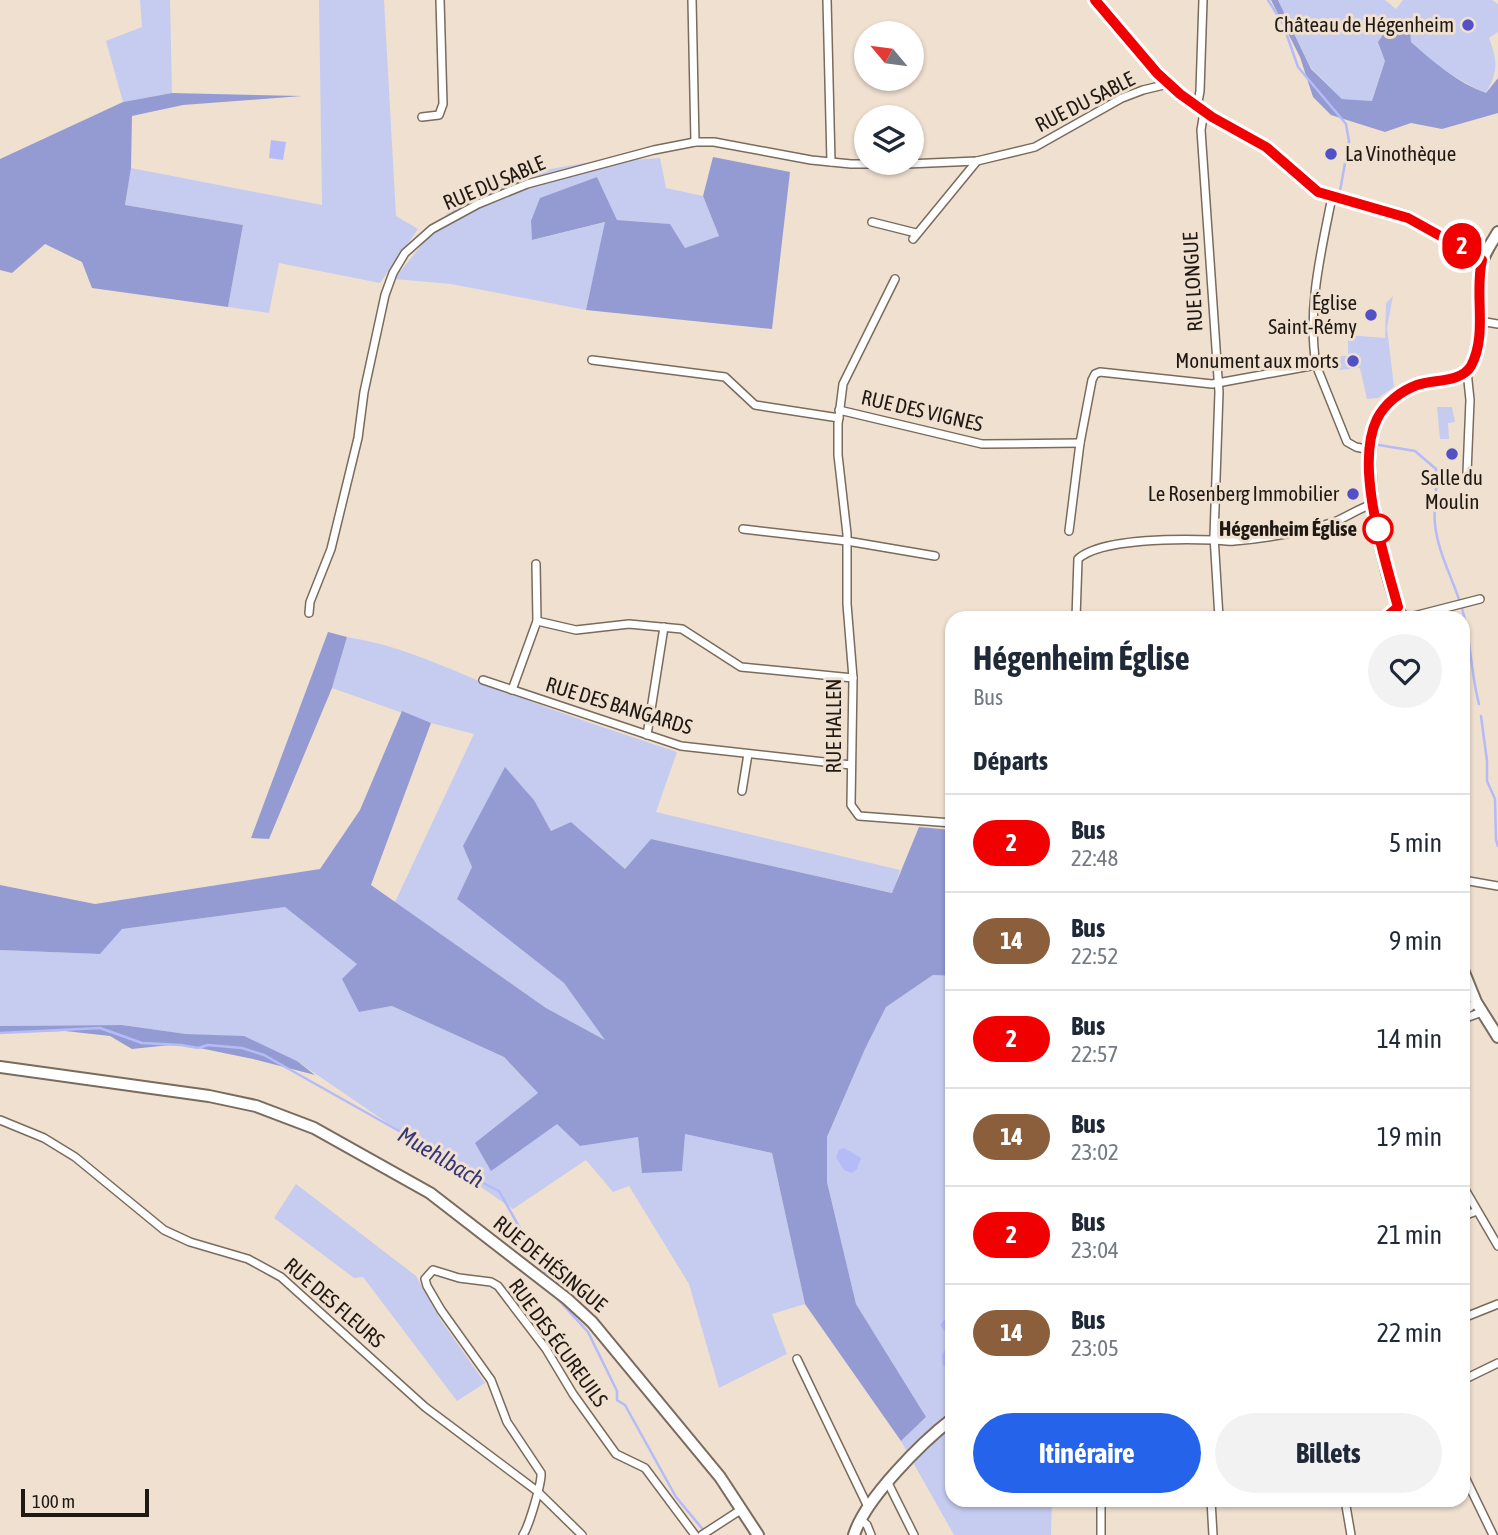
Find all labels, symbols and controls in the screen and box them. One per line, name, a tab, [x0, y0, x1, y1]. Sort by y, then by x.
place label: Château de Hégenheim	[1274, 12, 1454, 36]
marker: Château de Hégenheim	[1460, 17, 1476, 33]
north arrow	[854, 21, 924, 91]
map controls	[854, 21, 924, 175]
street label: RUE DU SABLE	[1031, 66, 1138, 136]
button: layers	[854, 105, 924, 175]
place label: La Vinothèque	[1345, 141, 1456, 165]
marker: La Vinothèque	[1323, 146, 1339, 162]
street label: RUE DU SABLE	[439, 150, 548, 214]
line badge: 2	[1439, 223, 1485, 269]
street label: RUE LONGUE	[1177, 232, 1207, 332]
text: 2	[1456, 232, 1468, 259]
place label: Église Saint-Rémy	[1268, 290, 1357, 338]
marker: Église Saint-Rémy	[1363, 307, 1379, 323]
place label: Monument aux morts	[1175, 348, 1339, 372]
marker: Monument aux morts	[1345, 353, 1361, 369]
street label: RUE DES VIGNES	[859, 384, 986, 436]
marker: Salle du Moulin	[1444, 446, 1460, 462]
place label: Salle du Moulin	[1421, 465, 1483, 513]
place label: Le Rosenberg Immobilier	[1148, 481, 1340, 505]
marker: Le Rosenberg Immobilier	[1345, 486, 1361, 502]
marker: Hégenheim Église	[1363, 514, 1393, 544]
place label: Hégenheim Église	[1219, 516, 1357, 540]
button: heart	[1368, 634, 1442, 708]
text: Hégenheim Église	[973, 639, 1190, 677]
street label: RUE DES BANGARDS	[543, 671, 696, 739]
street label: RUE HALLEN	[821, 679, 845, 773]
text: Bus	[973, 684, 1003, 710]
text: Départs	[973, 746, 1048, 776]
text: Bus	[1071, 815, 1105, 845]
text: 5 min	[1389, 828, 1442, 858]
text: 2	[1006, 829, 1017, 856]
text: 22:48	[1071, 845, 1118, 871]
text: Bus	[1071, 913, 1105, 943]
text: 9 min	[1389, 926, 1442, 956]
text: 14	[1000, 927, 1023, 954]
text: 22:52	[1071, 943, 1118, 969]
text: Bus	[1071, 1011, 1105, 1041]
text: 14 min	[1377, 1024, 1442, 1054]
text: 2	[1006, 1025, 1017, 1052]
text: 22:57	[1071, 1041, 1118, 1067]
text: Bus	[1071, 1109, 1105, 1139]
water label: Muehlbach	[393, 1121, 489, 1193]
text: 19 min	[1377, 1122, 1442, 1152]
text: 14	[1000, 1123, 1023, 1150]
text: 23:02	[1071, 1139, 1119, 1165]
text: Bus	[1071, 1207, 1105, 1237]
street label: RUE DE HÉSINGUE	[489, 1210, 612, 1316]
text: 21 min	[1377, 1220, 1442, 1250]
text: 2	[1006, 1221, 1017, 1248]
text: 23:04	[1071, 1237, 1119, 1263]
street label: RUE DES FLEURS	[280, 1252, 390, 1352]
street label: RUE DES ÉCUREUILS	[504, 1274, 613, 1411]
text: Bus	[1071, 1305, 1105, 1335]
text: 22 min	[1377, 1318, 1442, 1348]
text: 14	[1000, 1319, 1023, 1346]
text: 23:05	[1071, 1335, 1119, 1361]
button: Itinéraire	[973, 1413, 1201, 1493]
button: Billets	[1215, 1413, 1442, 1493]
scale bar	[21, 1486, 149, 1518]
text: 100 m	[32, 1490, 75, 1512]

